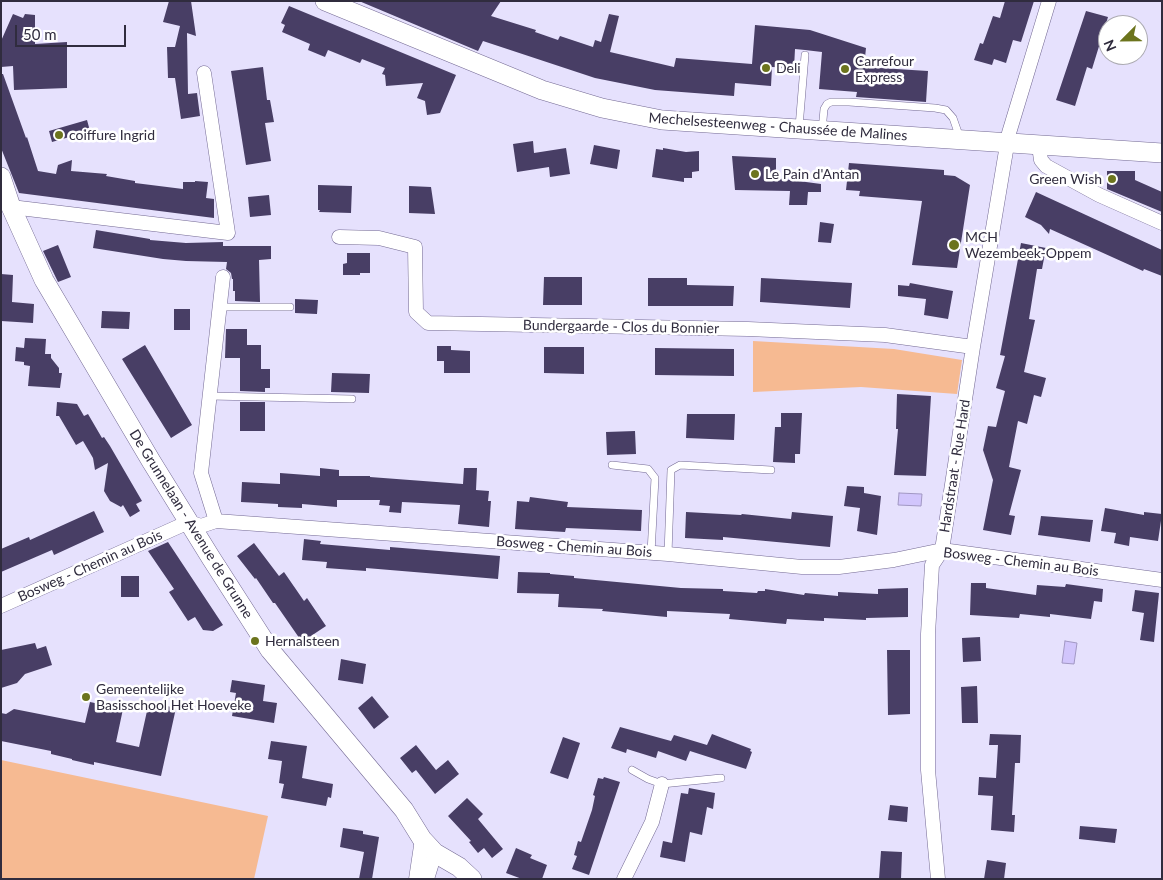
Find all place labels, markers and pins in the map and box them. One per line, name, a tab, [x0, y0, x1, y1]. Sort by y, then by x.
place label: Carrefour Express	[855, 53, 914, 85]
place label: Deli	[776, 60, 801, 76]
marker: Deli	[760, 62, 772, 74]
marker: Carrefour Express	[839, 63, 851, 75]
place label: coiffure Ingrid	[69, 127, 155, 143]
marker: coiffure Ingrid	[53, 129, 65, 141]
place label: Le Pain d'Antan	[765, 166, 859, 182]
marker: Le Pain d'Antan	[749, 168, 761, 180]
place label: Green Wish	[1029, 171, 1102, 187]
marker: Green Wish	[1106, 173, 1118, 185]
place label: MCH Wezembeek-Oppem	[965, 229, 1091, 262]
marker: MCH Wezembeek-Oppem	[947, 238, 961, 252]
place label: Hernalsteen	[265, 633, 340, 649]
marker: Hernalsteen	[249, 635, 261, 647]
place label: Gemeentelijke Basisschool Het Hoeveke	[96, 681, 251, 714]
marker: Gemeentelijke Basisschool Het Hoeveke	[80, 691, 92, 703]

